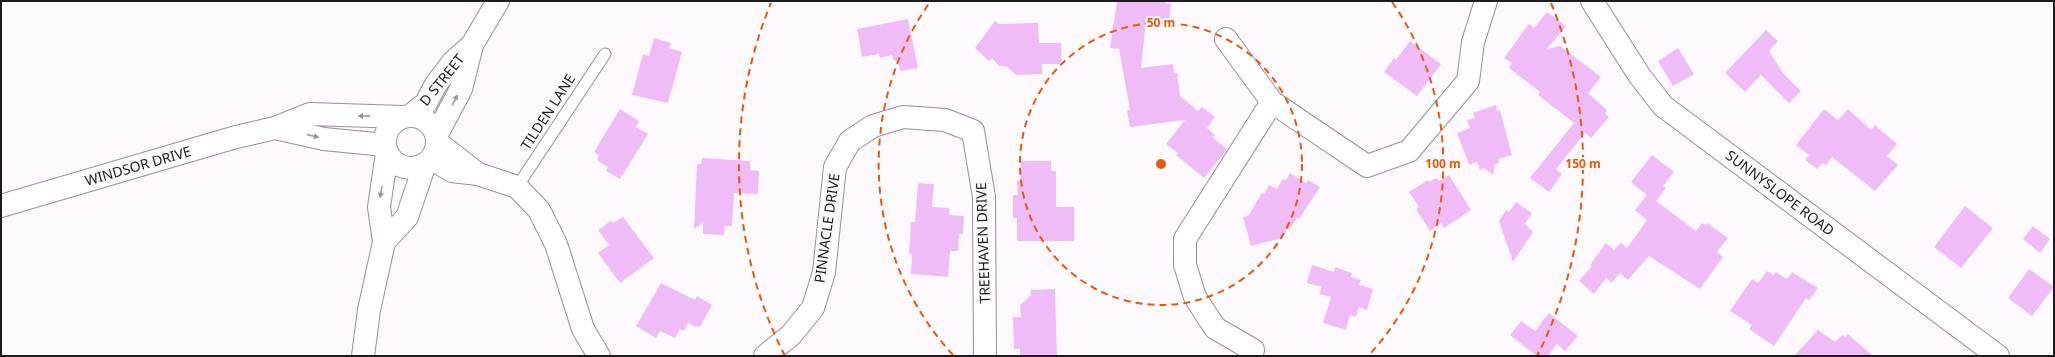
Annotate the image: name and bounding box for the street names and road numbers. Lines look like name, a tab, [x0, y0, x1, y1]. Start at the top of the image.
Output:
street label: D STREET	[415, 50, 468, 110]
street label: TILDEN LANE	[516, 70, 579, 153]
street label: WINDSOR DRIVE	[83, 141, 193, 190]
street label: SUNNYSLOPE ROAD	[1722, 146, 1838, 240]
street label: PINNACLE DRIVE	[809, 172, 844, 284]
street label: TREEHAVEN DRIVE	[971, 182, 994, 304]

